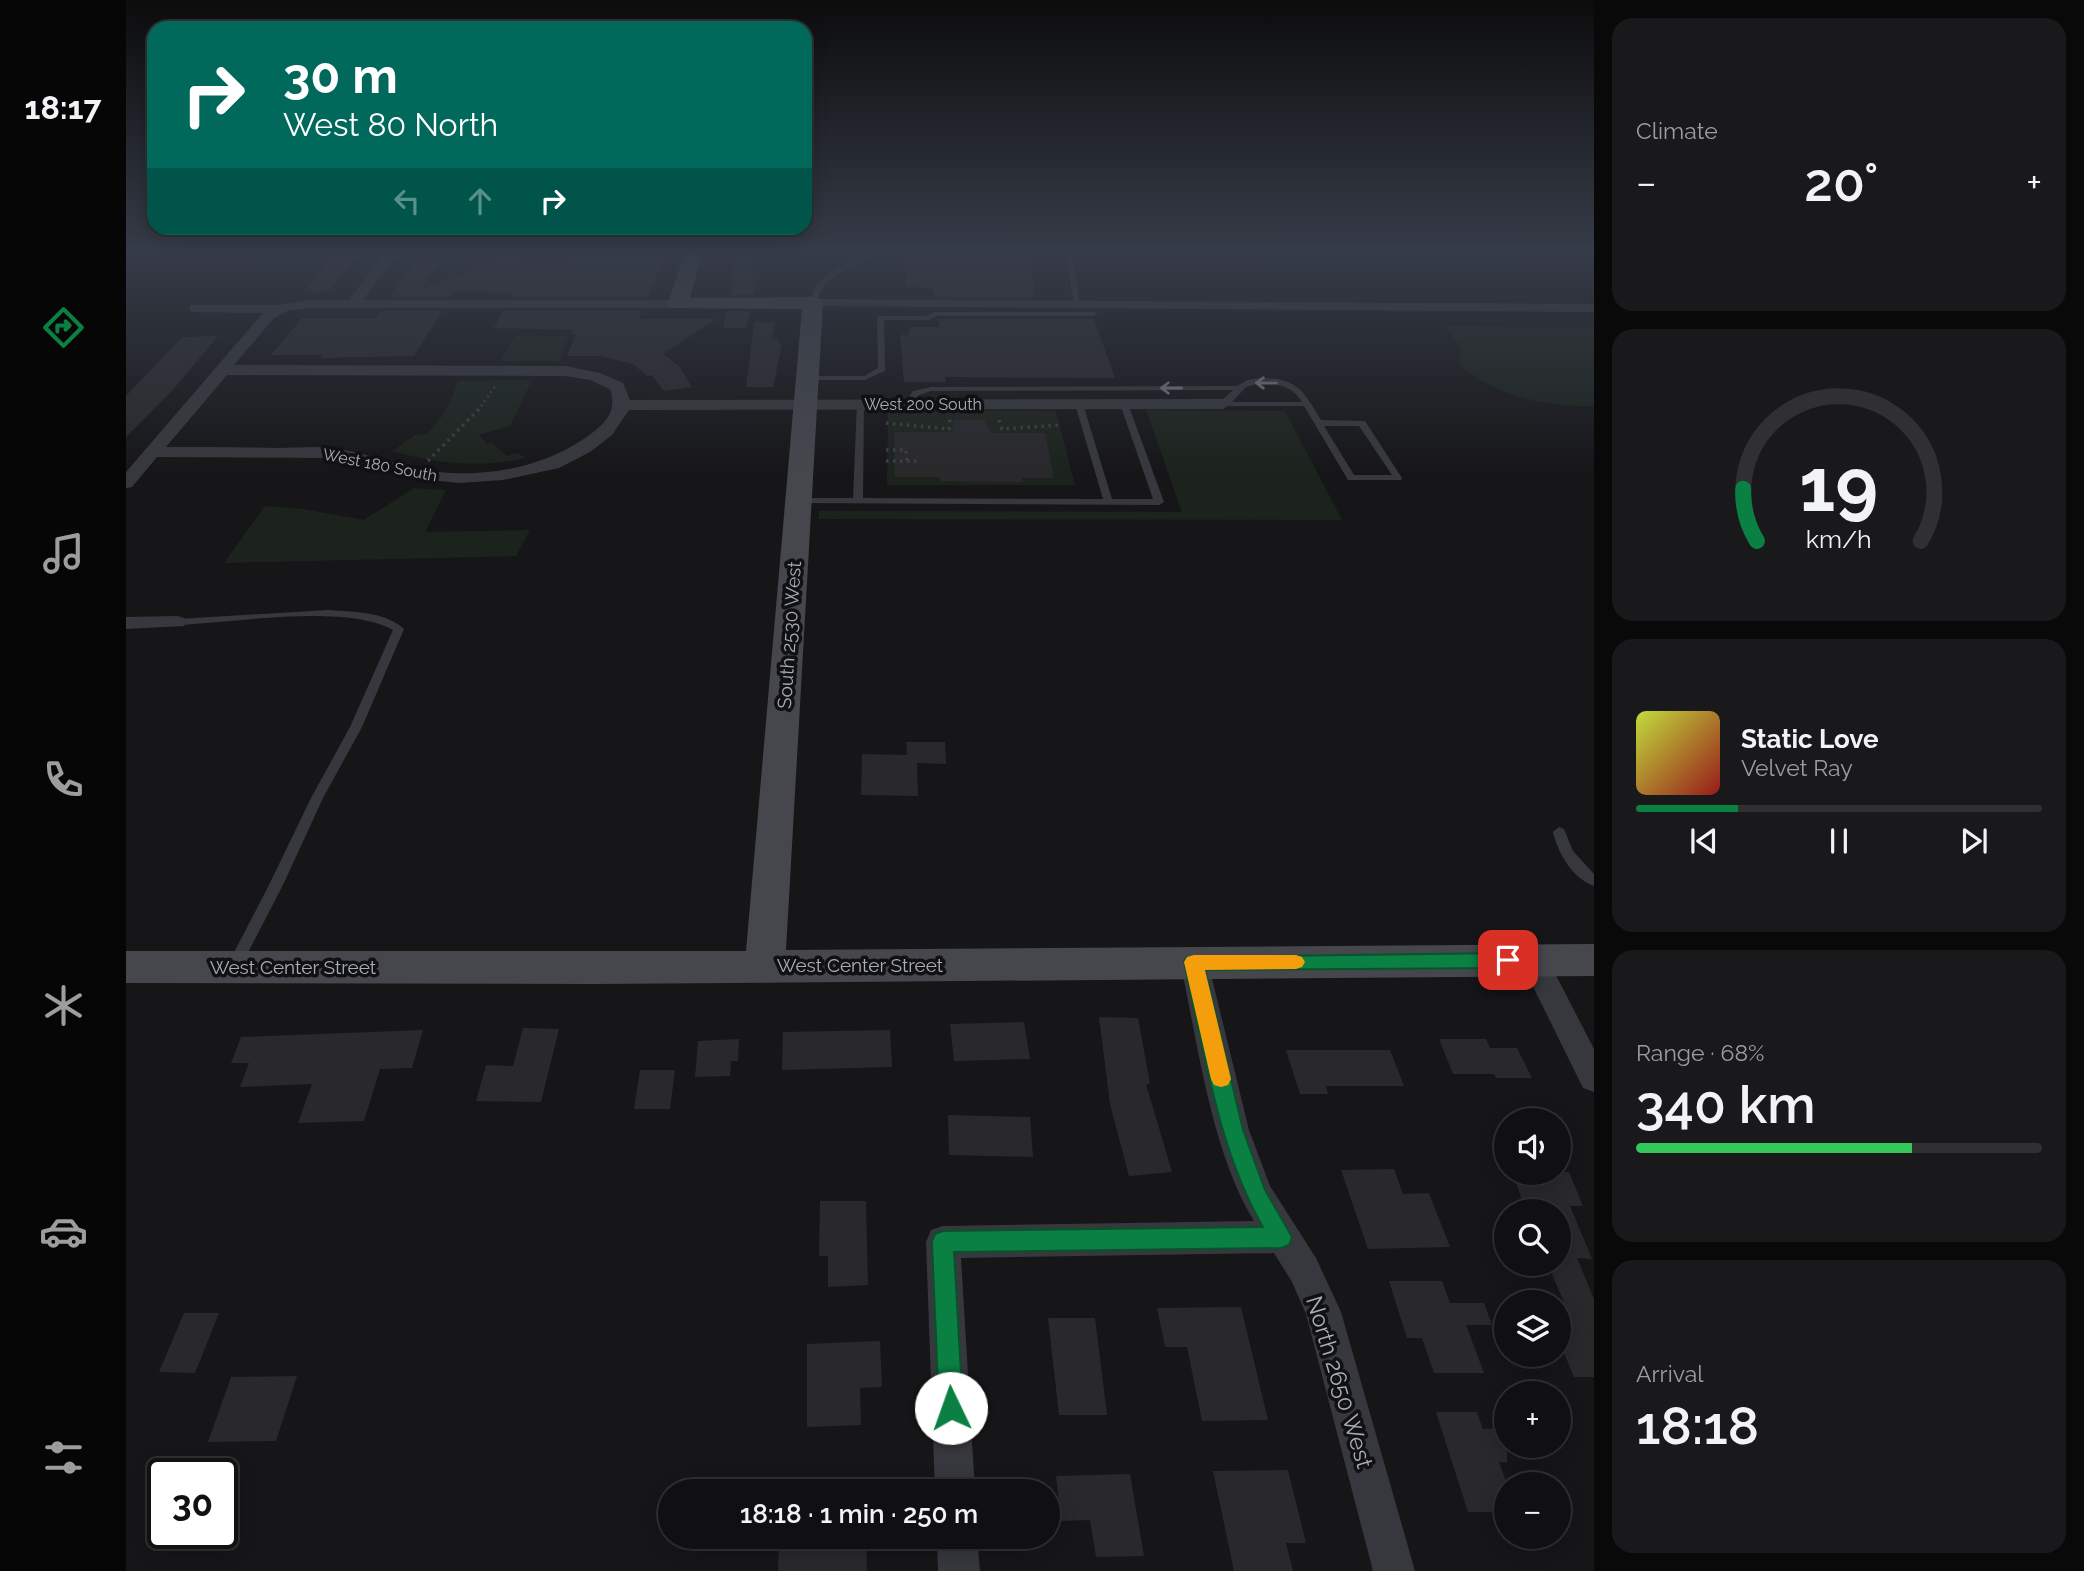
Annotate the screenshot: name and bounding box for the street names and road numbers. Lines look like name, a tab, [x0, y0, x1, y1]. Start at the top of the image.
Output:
street label: West 200 South	[864, 395, 982, 414]
street label: West 180 South	[321, 445, 439, 485]
street label: South 2530 West	[773, 560, 805, 710]
street label: West Center Street	[777, 954, 944, 976]
street label: West Center Street	[210, 956, 377, 978]
street label: North 2650 West	[1301, 1293, 1379, 1472]

